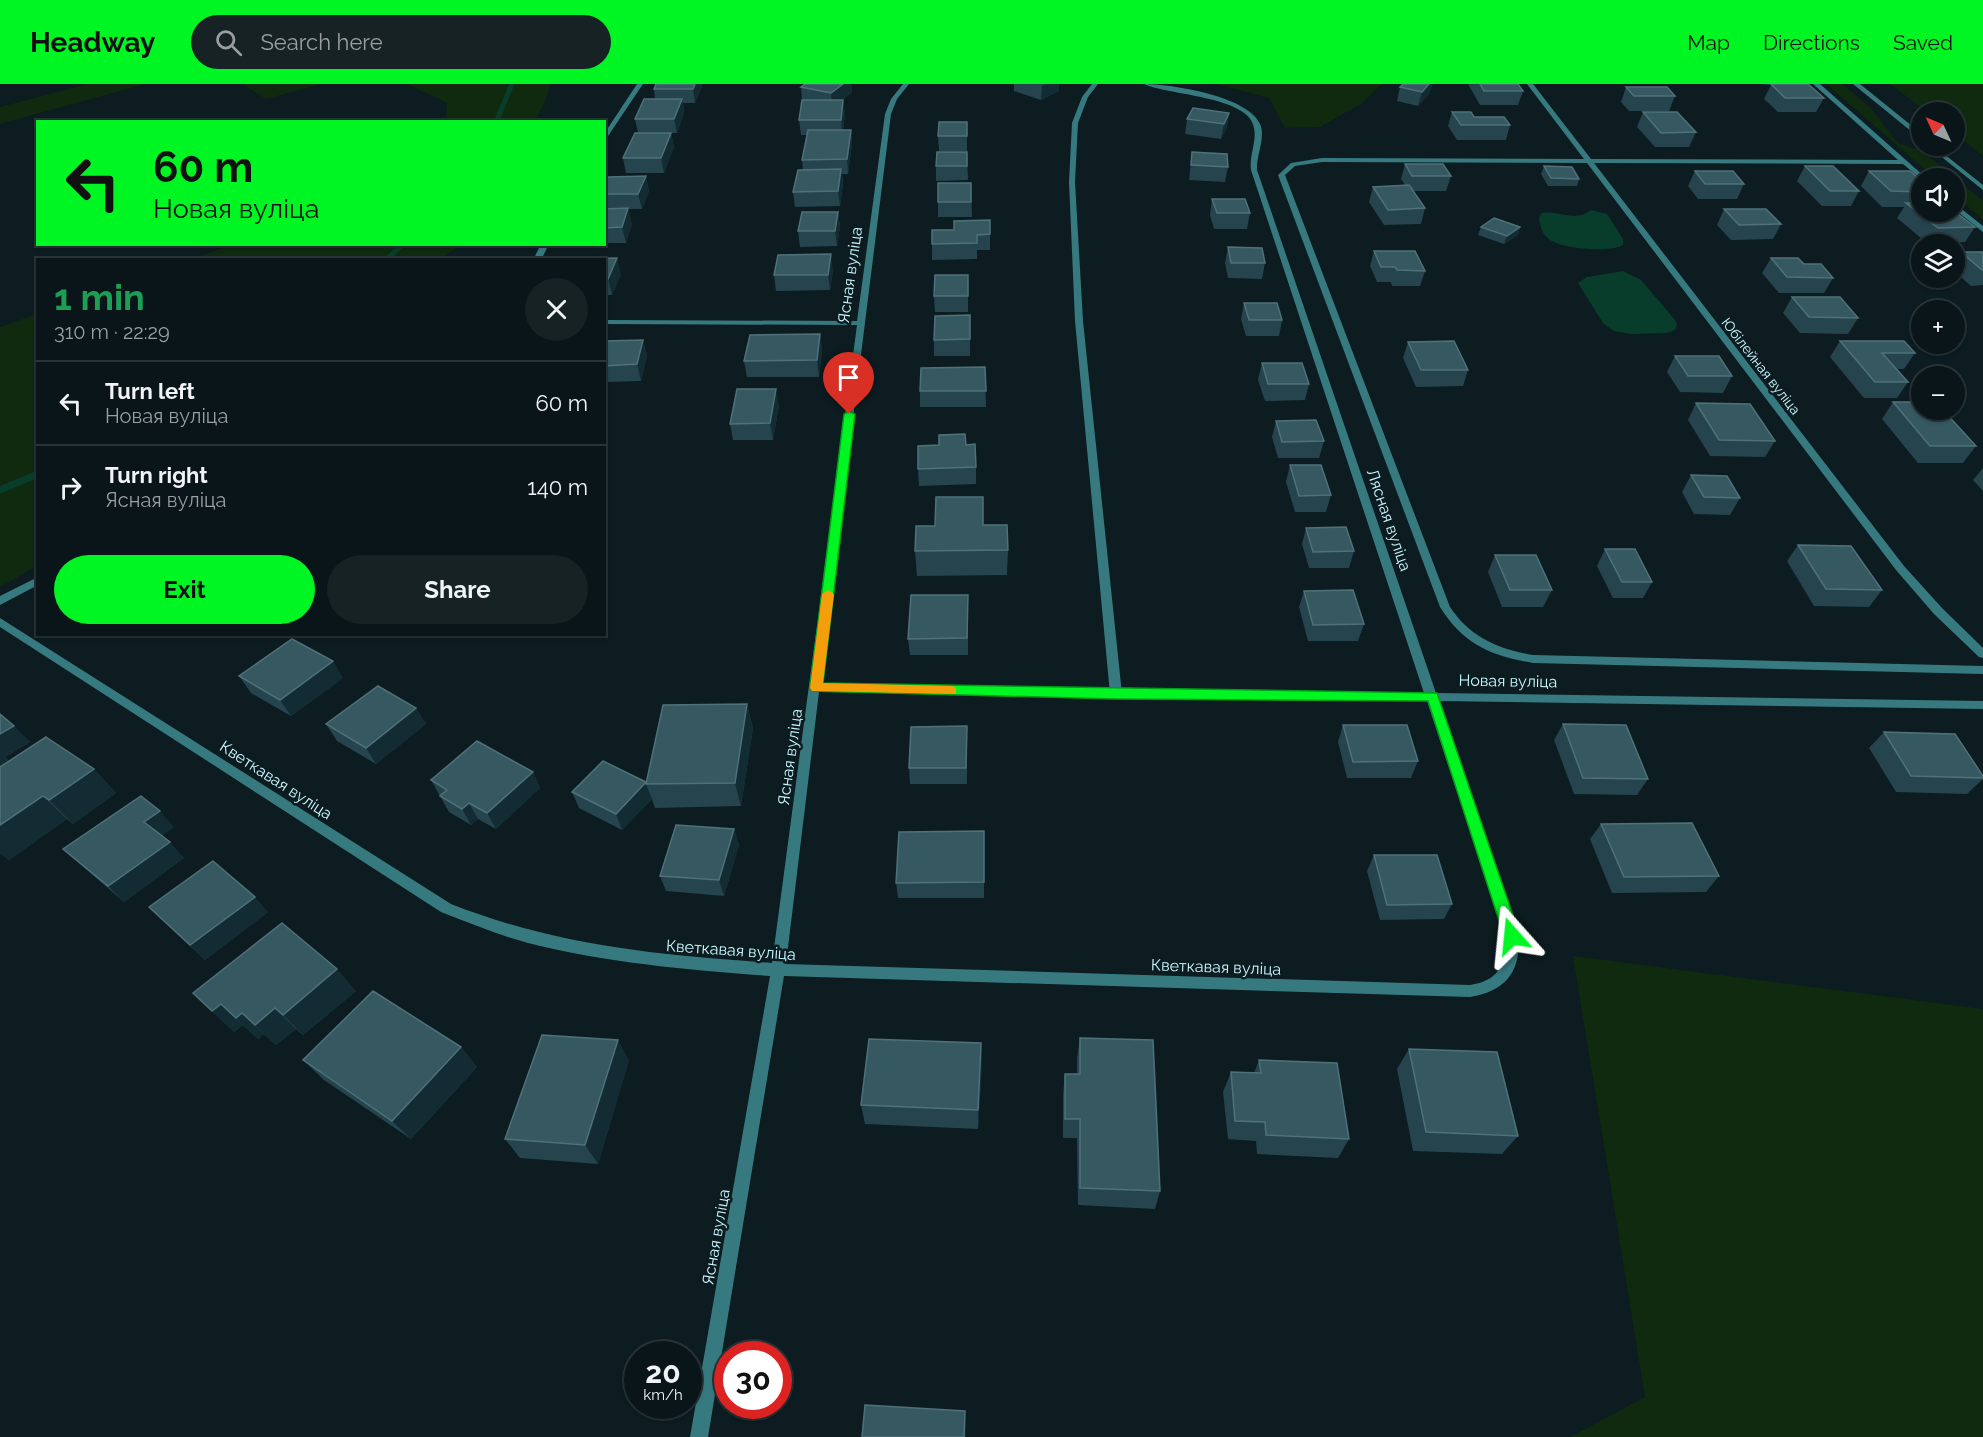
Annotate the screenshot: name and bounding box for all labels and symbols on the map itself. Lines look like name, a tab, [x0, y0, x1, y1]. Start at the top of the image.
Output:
north arrow	[1911, 102, 1965, 156]
street label: Ясная вуліца	[834, 226, 866, 324]
street label: Юбілейная вуліца	[1718, 314, 1804, 418]
pin	[823, 352, 874, 414]
street label: Лясная вуліца	[1363, 466, 1415, 574]
street label: Новая вуліца	[1459, 671, 1557, 691]
street label: Ясная вуліца	[774, 708, 806, 806]
street label: Кветкавая вуліца	[216, 737, 336, 823]
position arrow	[1480, 904, 1544, 968]
street label: Кветкавая вуліца	[665, 936, 797, 964]
street label: Кветкавая вуліца	[1151, 955, 1281, 979]
street label: Ясная вуліца	[698, 1187, 734, 1287]
speed limit sign: 30	[714, 1341, 792, 1419]

